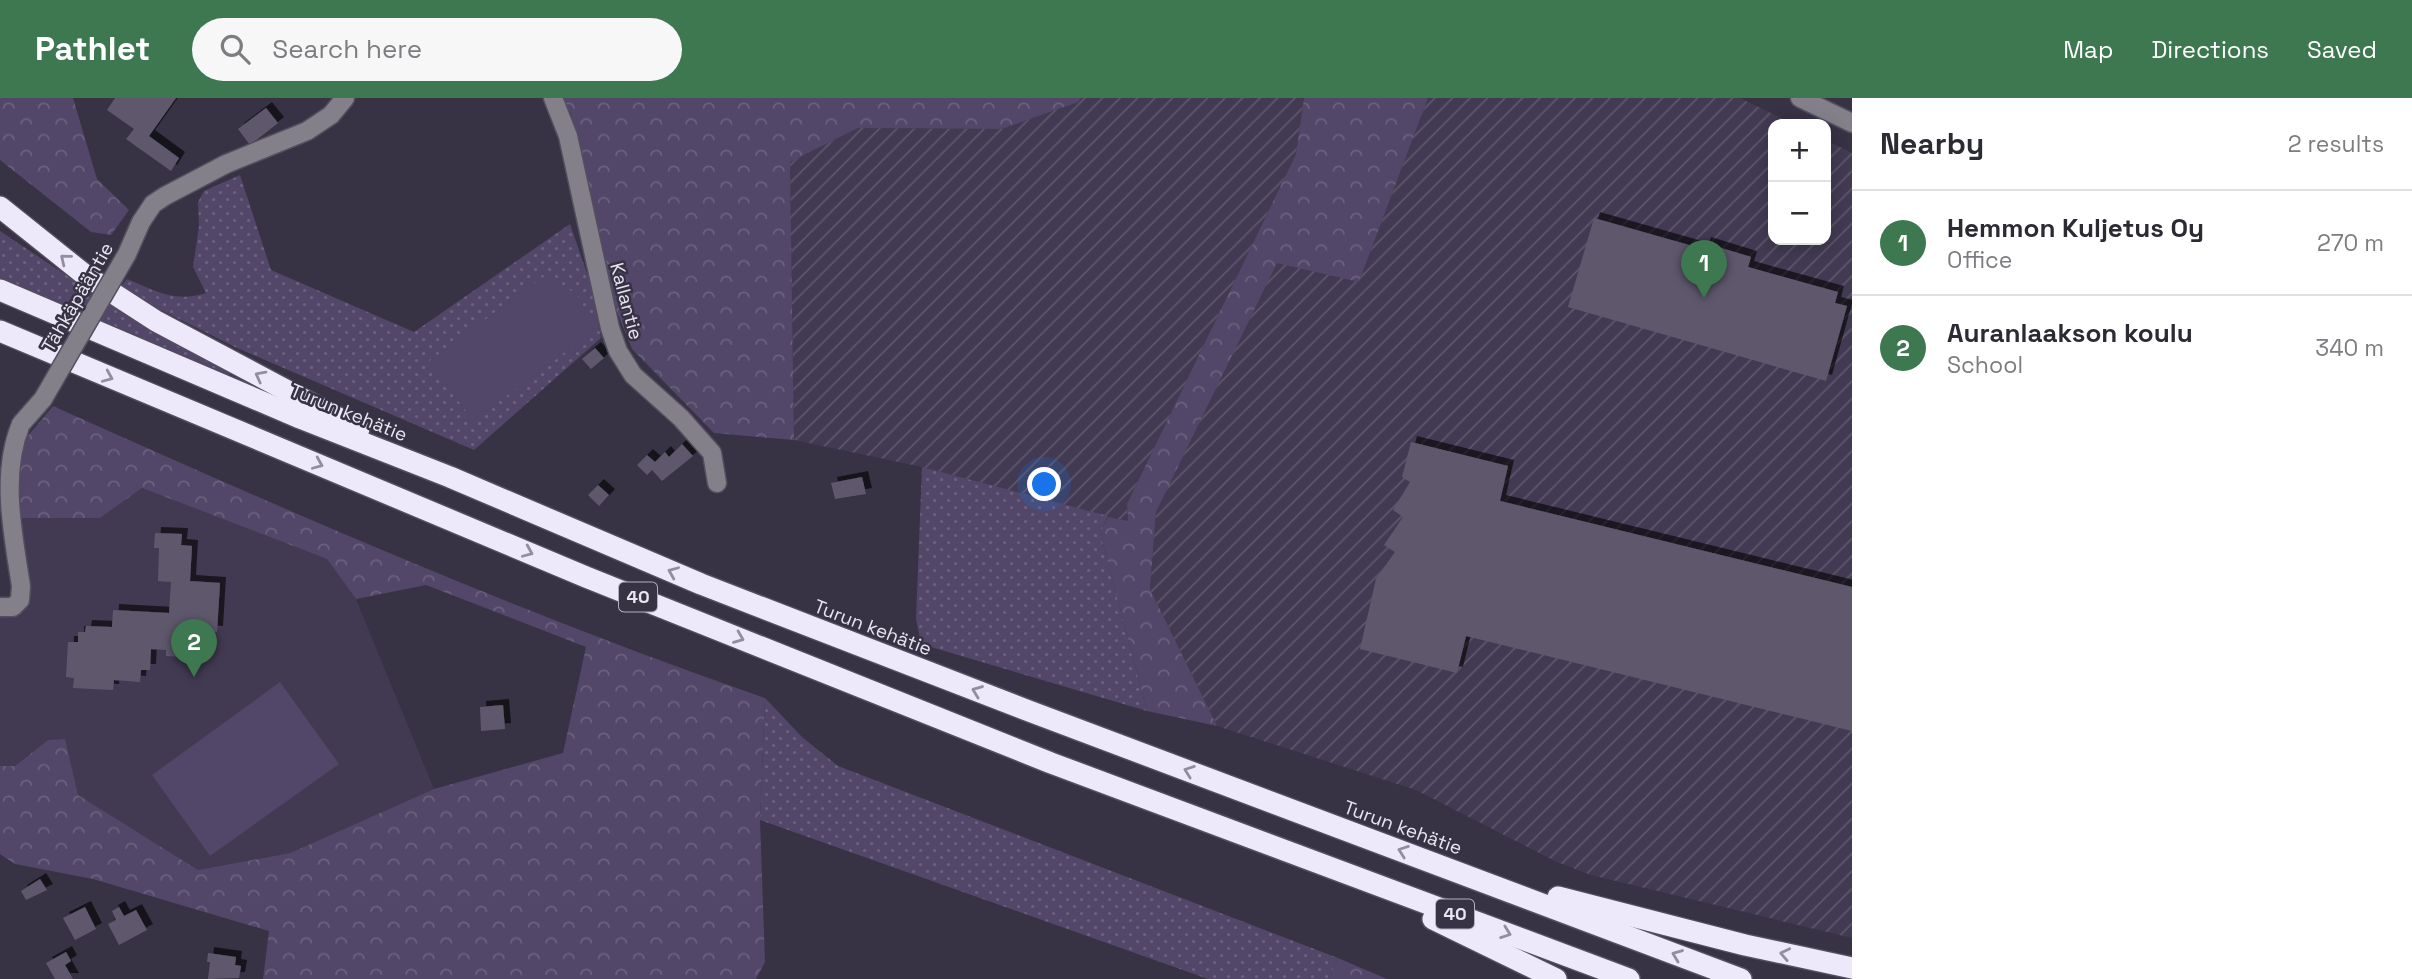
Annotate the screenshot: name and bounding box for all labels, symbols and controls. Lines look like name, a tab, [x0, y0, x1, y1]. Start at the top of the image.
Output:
search box	[192, 18, 682, 81]
text: Pathlet	[35, 28, 150, 70]
icon: search	[216, 30, 254, 68]
text: Search here	[272, 32, 422, 66]
text: Map	[2063, 34, 2113, 65]
text: Directions	[2151, 34, 2269, 65]
text: Saved	[2307, 34, 2377, 65]
map controls	[1768, 119, 1831, 245]
button: +	[1768, 119, 1831, 182]
text: Nearby	[1880, 124, 1984, 163]
text: 2 results	[2288, 129, 2384, 159]
button: −	[1768, 182, 1831, 245]
text: Hemmon Kuljetus Oy	[1947, 211, 2204, 245]
text: 1	[1898, 228, 1908, 258]
text: 270 m	[2317, 228, 2384, 258]
street label: Tähkäpääntie	[36, 238, 119, 357]
pin: 1	[1681, 240, 1727, 298]
text: Office	[1947, 245, 2012, 275]
one-way arrow	[61, 255, 73, 268]
street label: Kallantie	[604, 260, 649, 342]
text: Auranlaakson koulu	[1947, 316, 2193, 350]
text: 2	[1896, 333, 1910, 363]
text: 340 m	[2315, 333, 2384, 363]
text: School	[1947, 350, 2023, 380]
one-way arrow	[102, 368, 114, 382]
one-way arrow	[255, 371, 267, 385]
street label: Turun kehätie	[287, 378, 411, 447]
one-way arrow	[311, 456, 324, 470]
your location	[1027, 467, 1061, 501]
one-way arrow	[521, 544, 533, 558]
one-way arrow	[668, 567, 680, 581]
road number: 40	[619, 583, 657, 612]
street label: Turun kehätie	[810, 594, 935, 661]
pin: 2	[171, 619, 217, 677]
one-way arrow	[731, 630, 744, 644]
one-way arrow	[971, 685, 983, 699]
one-way arrow	[1184, 765, 1196, 779]
street label: Turun kehätie	[1340, 794, 1465, 860]
one-way arrow	[1397, 845, 1409, 859]
road number: 40	[1436, 900, 1474, 928]
one-way arrow	[1500, 925, 1512, 939]
one-way arrow	[1779, 947, 1791, 962]
one-way arrow	[1671, 949, 1683, 963]

